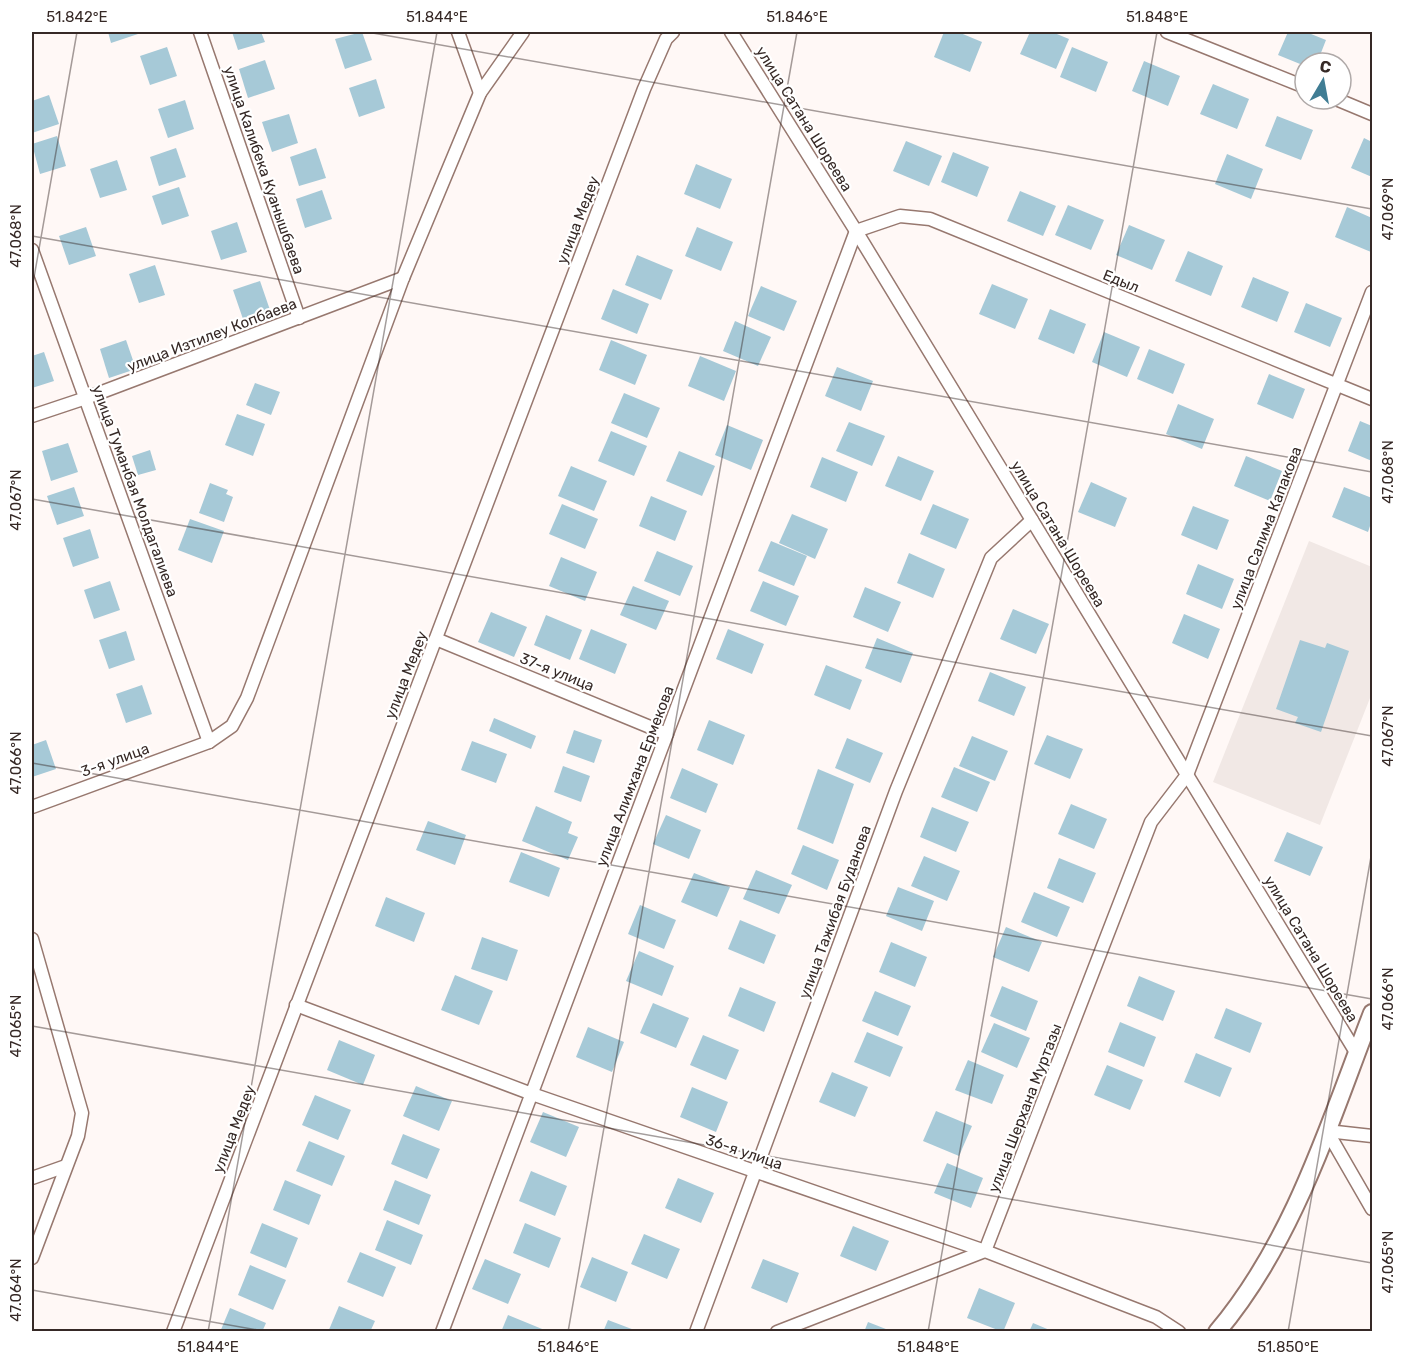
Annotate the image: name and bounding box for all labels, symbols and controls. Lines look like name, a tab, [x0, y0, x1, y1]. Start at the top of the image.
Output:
text: 51.842°E	[46, 8, 108, 26]
text: 51.844°E	[406, 8, 468, 26]
text: 51.846°E	[766, 8, 828, 26]
text: 51.848°E	[1126, 8, 1188, 26]
street label: улица Сатана Шореева	[752, 43, 856, 195]
north arrow	[1293, 51, 1353, 111]
text: С	[1318, 56, 1333, 77]
street label: улица Калибека Куанышбаева	[220, 64, 308, 276]
street label: улица Медеу	[553, 174, 603, 266]
text: 47.069°N	[1379, 177, 1397, 241]
text: 47.068°N	[7, 204, 25, 268]
street label: Едыл	[1100, 266, 1142, 296]
street label: улица Изтилеу Копбаева	[125, 294, 299, 376]
street label: улица Туманбая Молдагалиева	[88, 383, 182, 599]
text: 47.068°N	[1379, 440, 1397, 504]
street label: улица Салима Капакова	[1227, 444, 1305, 612]
street label: улица Сатана Шореева	[1007, 458, 1109, 610]
text: 47.067°N	[7, 469, 25, 531]
street label: улица Медеу	[381, 629, 431, 721]
street label: 37-я улица	[517, 649, 597, 695]
street label: улица Алимхана Ермекова	[592, 683, 678, 869]
text: 47.067°N	[1379, 705, 1397, 767]
text: 47.066°N	[7, 731, 25, 795]
street label: 3-я улица	[78, 739, 152, 781]
street label: улица Тажибая Буданова	[795, 823, 875, 1001]
street label: улица Сатана Шореева	[1260, 873, 1362, 1025]
text: 47.066°N	[1379, 967, 1397, 1031]
text: 47.065°N	[7, 994, 25, 1058]
street label: улица Шерхана Муртазы	[984, 1021, 1066, 1195]
street label: улица Медеу	[209, 1083, 259, 1175]
street label: 36-я улица	[703, 1130, 785, 1174]
text: 47.065°N	[1379, 1230, 1397, 1294]
text: 47.064°N	[7, 1258, 25, 1322]
text: 51.844°E	[177, 1338, 239, 1356]
text: 51.846°E	[537, 1338, 599, 1356]
text: 51.848°E	[897, 1338, 959, 1356]
text: 51.850°E	[1257, 1338, 1319, 1356]

